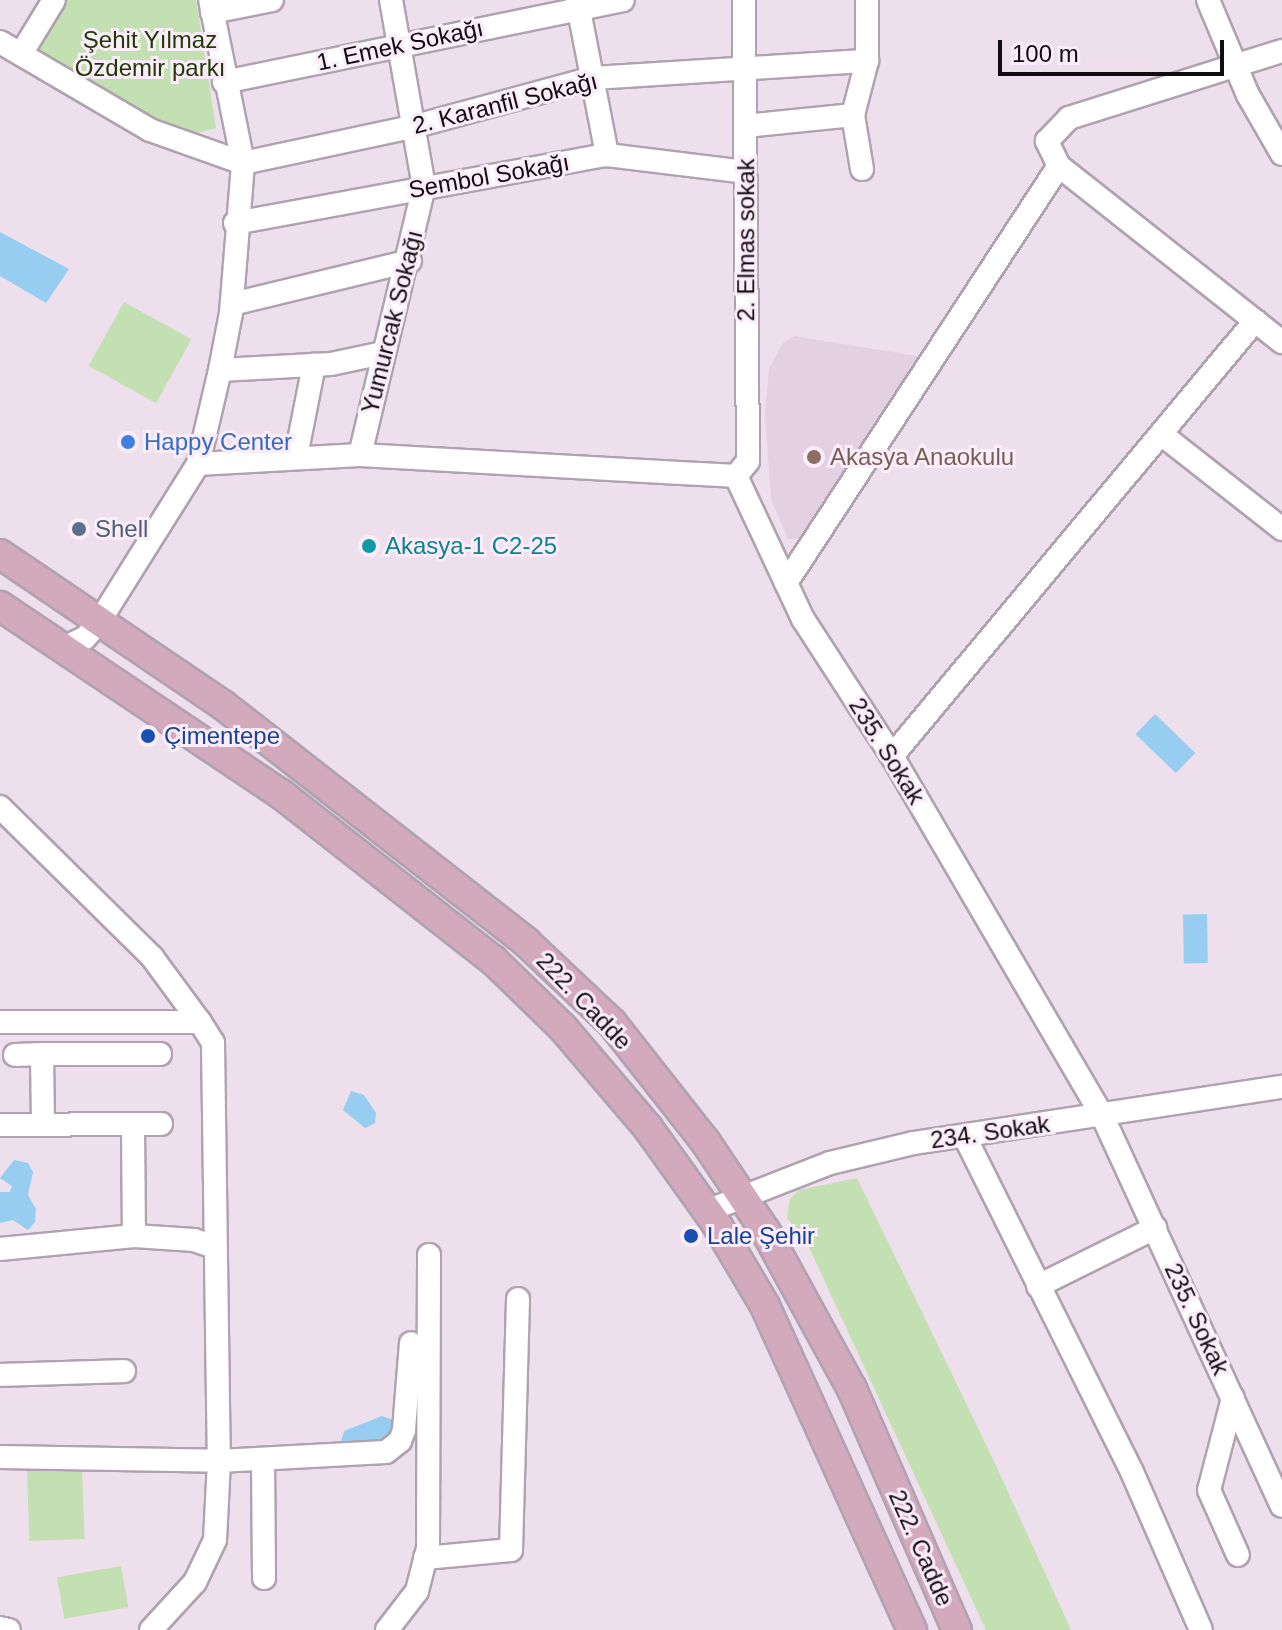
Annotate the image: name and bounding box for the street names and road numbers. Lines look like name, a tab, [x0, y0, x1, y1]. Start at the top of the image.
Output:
street label: 1. Emek Sokağı	[314, 13, 486, 77]
street label: 2. Karanfil Sokağı	[410, 66, 600, 140]
street label: Sembol Sokağı	[406, 148, 572, 204]
street label: 2. Elmas sokak	[732, 159, 760, 321]
street label: Yumurcak Sokağı	[355, 227, 429, 417]
street label: 235. Sokak	[843, 692, 931, 810]
street label: 222. Cadde	[531, 946, 637, 1056]
street label: 234. Sokak	[929, 1109, 1051, 1155]
street label: 235. Sokak	[1159, 1258, 1235, 1380]
street label: 222. Cadde	[883, 1485, 959, 1611]

